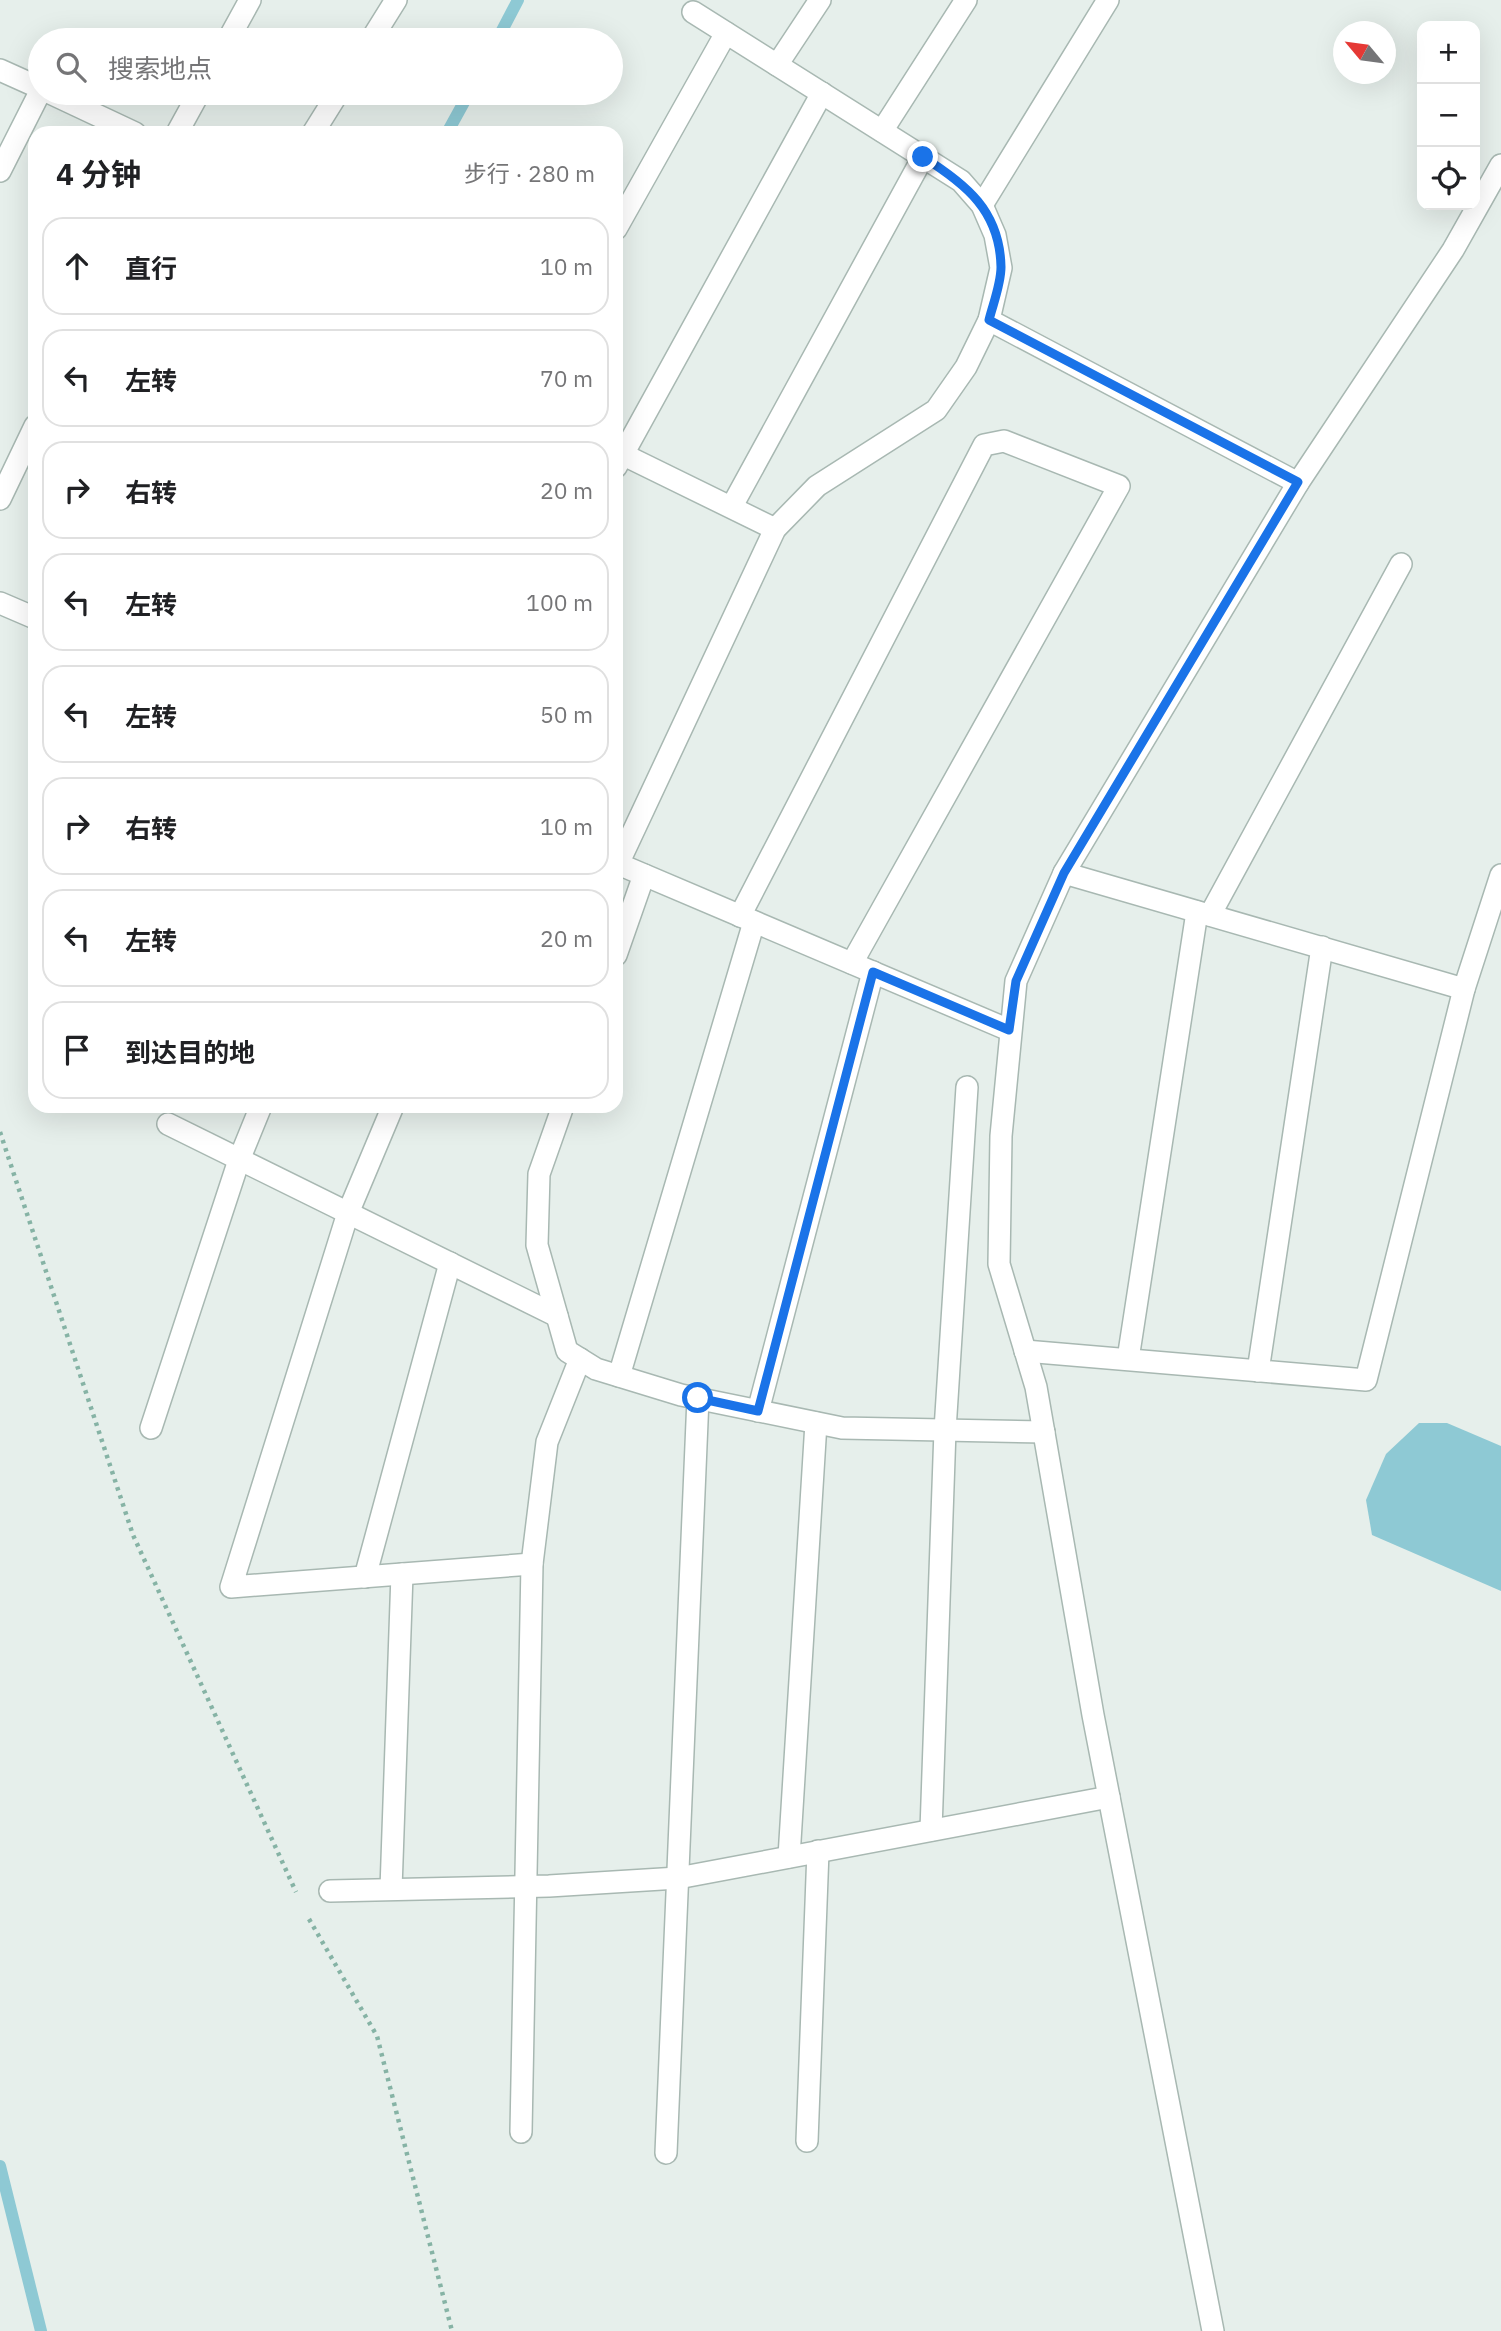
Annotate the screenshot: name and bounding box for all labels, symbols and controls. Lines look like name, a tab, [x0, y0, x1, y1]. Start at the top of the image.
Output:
north arrow	[1333, 21, 1396, 84]
map controls	[1417, 21, 1480, 210]
button: +	[1417, 21, 1480, 84]
search box	[28, 28, 623, 105]
icon: search	[52, 48, 90, 86]
text: 搜索地点	[108, 51, 212, 85]
button: −	[1417, 84, 1480, 147]
route end	[907, 141, 938, 172]
button: locate	[1417, 147, 1480, 210]
text: 4 分钟	[56, 154, 141, 193]
text: 步行 · 280 m	[464, 158, 595, 188]
icon: ahead	[58, 247, 96, 285]
text: 直行	[125, 251, 177, 285]
text: 10 m	[540, 251, 593, 281]
icon: left	[58, 359, 96, 397]
text: 左转	[125, 363, 177, 397]
text: 70 m	[540, 363, 593, 393]
icon: right	[58, 471, 96, 509]
text: 右转	[125, 475, 177, 509]
text: 20 m	[540, 475, 593, 505]
icon: left	[58, 583, 96, 621]
text: 左转	[125, 587, 177, 621]
text: 100 m	[526, 587, 593, 617]
icon: left	[58, 695, 96, 733]
text: 左转	[125, 699, 177, 733]
text: 50 m	[540, 699, 593, 729]
icon: right	[58, 807, 96, 845]
text: 右转	[125, 811, 177, 845]
text: 10 m	[540, 811, 593, 841]
icon: left	[58, 919, 96, 957]
text: 左转	[125, 923, 177, 957]
text: 20 m	[540, 923, 593, 953]
icon: arrive	[58, 1031, 96, 1069]
text: 到达目的地	[125, 1035, 255, 1069]
route start	[682, 1382, 713, 1413]

